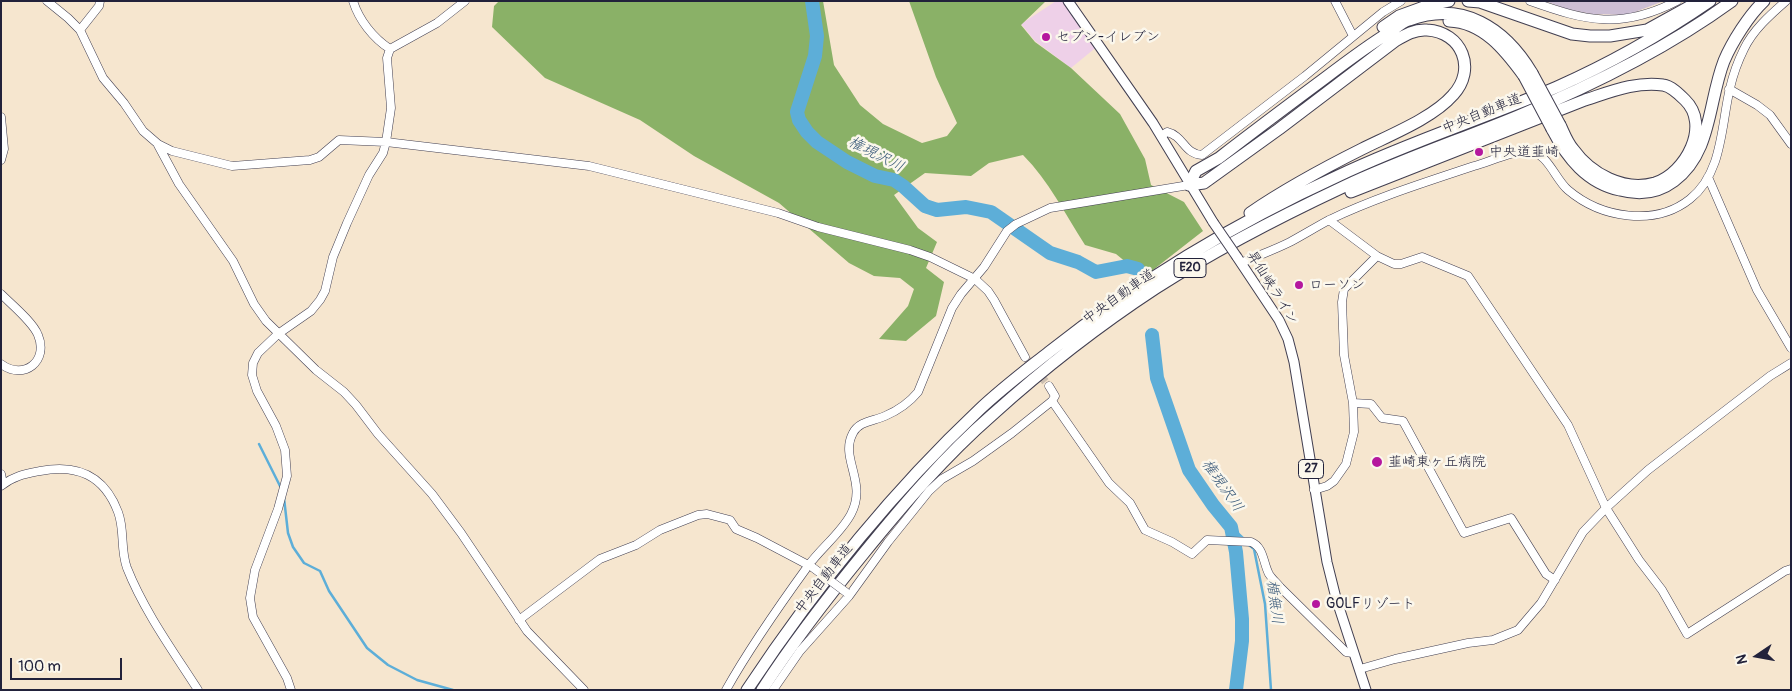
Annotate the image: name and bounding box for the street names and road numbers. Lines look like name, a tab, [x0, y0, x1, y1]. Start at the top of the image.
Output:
street label: 中央自動車道	[1440, 90, 1524, 138]
street label: 昇仙峡ライン	[1243, 248, 1301, 328]
road number: E20	[1174, 258, 1206, 278]
street label: 中央自動車道	[1080, 266, 1158, 328]
road number: 27	[1298, 459, 1324, 478]
street label: 中央自動車道	[792, 541, 856, 617]

